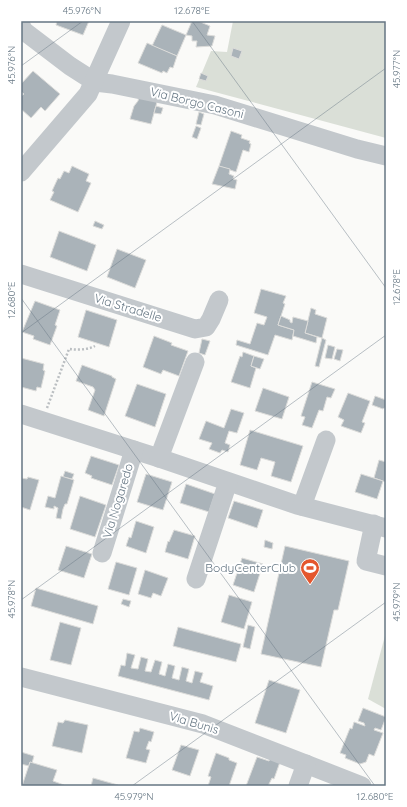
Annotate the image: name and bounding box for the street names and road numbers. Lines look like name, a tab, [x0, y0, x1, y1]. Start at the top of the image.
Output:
street label: Via Borgo Casoni	[149, 84, 245, 121]
street label: Via Stradelle	[93, 290, 164, 325]
street label: Via Nogaredo	[99, 462, 136, 540]
street label: Via Bunis	[168, 708, 221, 737]

